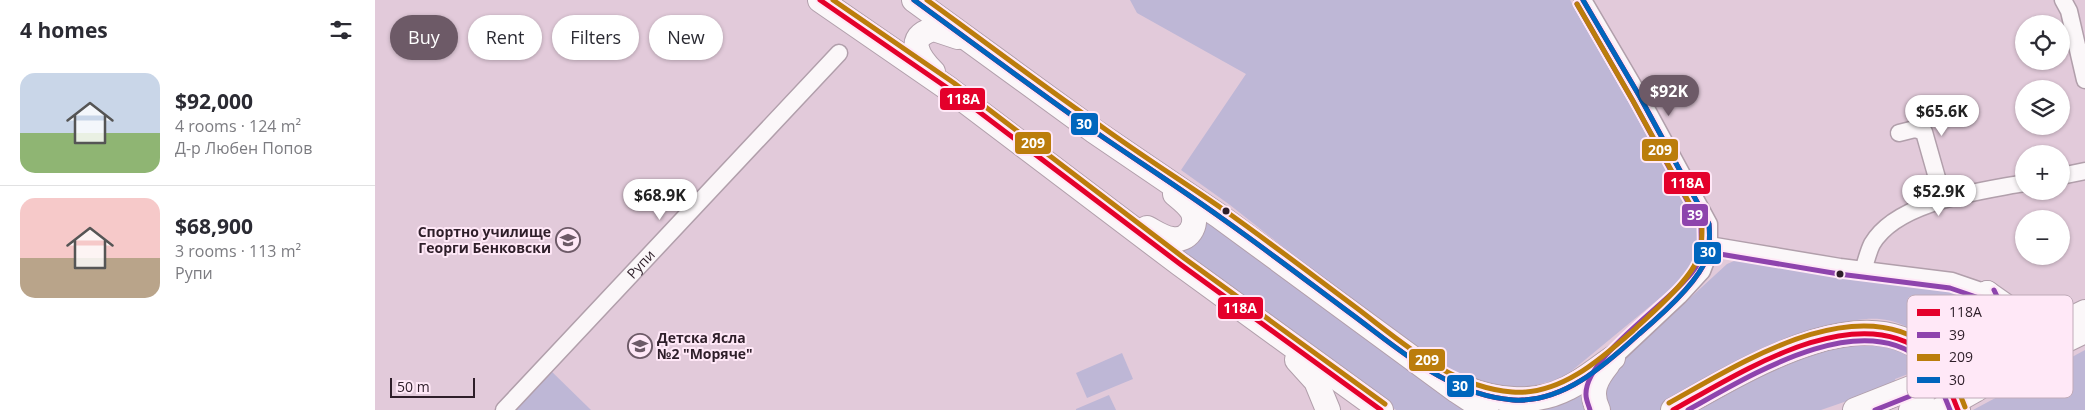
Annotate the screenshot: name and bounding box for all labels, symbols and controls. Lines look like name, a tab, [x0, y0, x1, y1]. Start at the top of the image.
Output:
chip: Buy	[390, 15, 458, 60]
chip: Rent	[468, 15, 542, 60]
chip: Filters	[552, 15, 639, 60]
chip: New	[649, 15, 723, 60]
map controls	[2015, 15, 2070, 265]
button: locate	[2015, 15, 2070, 70]
text: 4 homes	[20, 16, 108, 44]
icon: filters	[327, 16, 355, 44]
pin: $92K	[1639, 74, 1699, 117]
text: $92K	[1650, 80, 1688, 102]
button: layers	[2015, 80, 2070, 135]
text: $92,000	[175, 87, 253, 115]
line badge: 118А	[939, 87, 986, 111]
text: 118А	[946, 89, 980, 108]
icon: home	[60, 93, 120, 153]
pin: $65.6K	[1901, 94, 1983, 137]
text: $65.6K	[1916, 100, 1968, 122]
line badge: 30	[1070, 112, 1099, 136]
text: 30	[1076, 114, 1092, 133]
text: 4 rooms · 124 m²	[175, 115, 301, 137]
line badge: 209	[1014, 131, 1052, 155]
text: 209	[1021, 133, 1045, 152]
text: Д-р Любен Попов	[175, 137, 312, 159]
line badge: 209	[1641, 138, 1679, 162]
text: 209	[1648, 140, 1672, 159]
button: +	[2015, 145, 2070, 200]
line badge: 118А	[1663, 171, 1711, 195]
text: 118А	[1670, 173, 1704, 192]
pin: $52.9K	[1898, 174, 1980, 217]
pin: $68.9K	[619, 178, 701, 221]
text: $52.9K	[1913, 180, 1965, 202]
text: $68.9K	[634, 184, 686, 206]
line badge: 39	[1681, 203, 1709, 227]
text: 39	[1687, 205, 1703, 224]
unlabelled marker	[1221, 206, 1231, 216]
button: −	[2015, 210, 2070, 265]
text: $68,900	[175, 212, 253, 240]
icon: home	[60, 218, 120, 278]
place label: Спортно училище Георги Бенковски	[418, 222, 551, 257]
school or university icon: Спортно училище Георги Бенковски	[555, 227, 581, 253]
text: 3 rooms · 113 m²	[175, 240, 301, 262]
line badge: 30	[1693, 241, 1722, 265]
text: 30	[1700, 242, 1716, 261]
street label: Рупи	[622, 245, 659, 282]
text: Рупи	[175, 262, 213, 284]
unlabelled marker	[1835, 269, 1845, 279]
legend	[1907, 295, 2073, 398]
line badge: 118А	[1217, 296, 1264, 320]
text: 118А	[1223, 298, 1257, 317]
text: 118А	[1949, 302, 1982, 321]
text: 39	[1949, 325, 1965, 344]
place label: Детска Ясла №2 "Моряче"	[657, 328, 753, 363]
school or university icon: Детска Ясла №2 "Моряче"	[627, 333, 653, 359]
text: 209	[1949, 347, 1973, 366]
line badge: 209	[1408, 348, 1446, 372]
text: 209	[1415, 350, 1439, 369]
text: 30	[1949, 370, 1965, 389]
line badge: 30	[1446, 374, 1475, 398]
scale bar	[390, 375, 475, 398]
text: 30	[1452, 376, 1468, 395]
text: 50 m	[397, 377, 430, 396]

